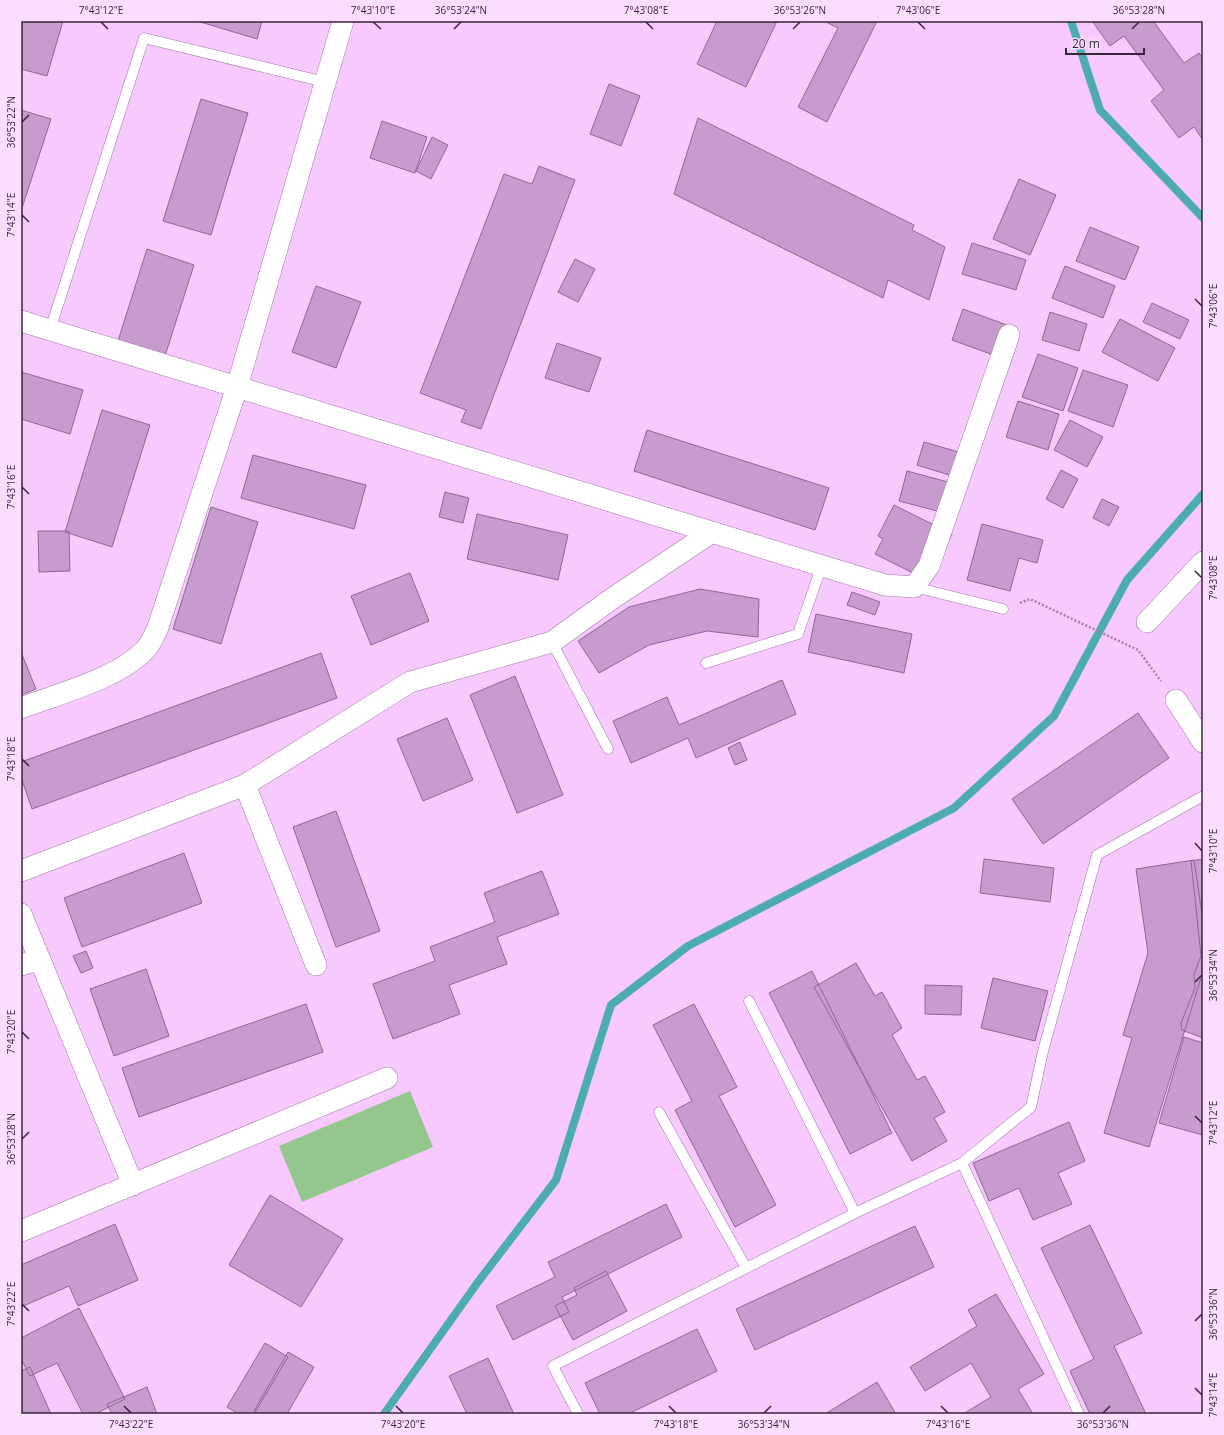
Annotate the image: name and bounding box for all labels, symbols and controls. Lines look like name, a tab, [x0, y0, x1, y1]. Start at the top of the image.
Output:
text: 7°43'12"E	[79, 3, 123, 17]
text: 7°43'10"E	[351, 3, 395, 17]
text: 36°53'24"N	[435, 3, 487, 17]
text: 7°43'08"E	[624, 3, 668, 17]
text: 36°53'26"N	[774, 3, 826, 17]
text: 7°43'06"E	[896, 3, 940, 17]
text: 36°53'28"N	[1113, 3, 1165, 17]
scale bar	[1066, 30, 1144, 56]
text: 20 m	[1072, 35, 1100, 52]
text: 36°53'22"N	[4, 96, 18, 148]
text: 7°43'14"E	[4, 193, 18, 237]
text: 7°43'06"E	[1206, 284, 1220, 328]
text: 7°43'16"E	[4, 465, 18, 509]
text: 7°43'08"E	[1206, 556, 1220, 600]
text: 7°43'18"E	[4, 737, 18, 781]
text: 7°43'10"E	[1206, 829, 1220, 873]
text: 36°53'34"N	[1206, 949, 1220, 1001]
text: 7°43'20"E	[4, 1010, 18, 1054]
text: 7°43'12"E	[1206, 1101, 1220, 1145]
text: 36°53'28"N	[4, 1113, 18, 1165]
text: 7°43'22"E	[4, 1282, 18, 1326]
text: 36°53'36"N	[1206, 1288, 1220, 1340]
text: 7°43'14"E	[1206, 1373, 1220, 1417]
text: 7°43'22"E	[109, 1417, 153, 1431]
text: 7°43'20"E	[381, 1417, 425, 1431]
text: 7°43'18"E	[654, 1417, 698, 1431]
text: 36°53'34"N	[738, 1417, 790, 1431]
text: 7°43'16"E	[926, 1417, 970, 1431]
text: 36°53'36"N	[1077, 1417, 1129, 1431]

